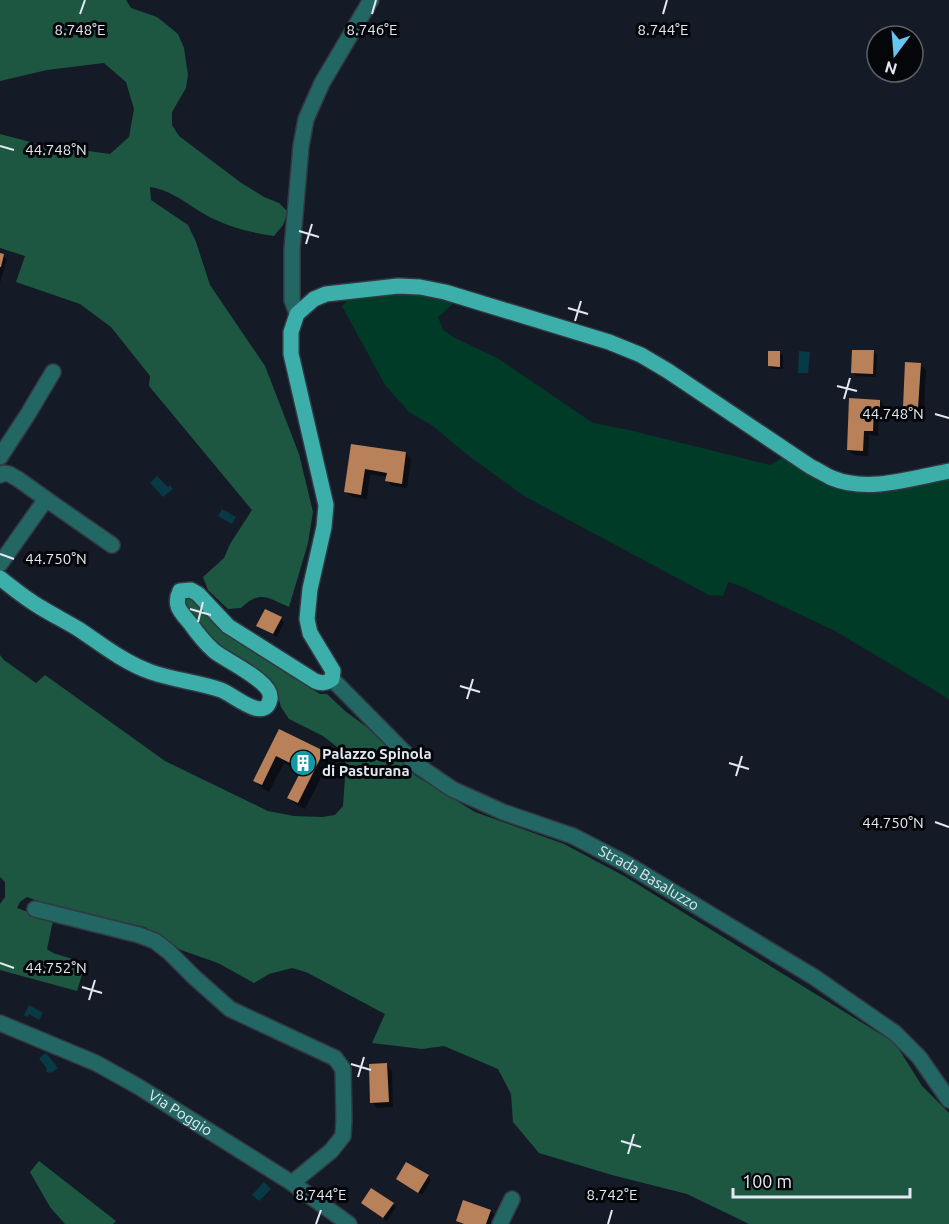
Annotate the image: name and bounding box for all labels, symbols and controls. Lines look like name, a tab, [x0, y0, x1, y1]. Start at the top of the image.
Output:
text: 8.748°E	[55, 21, 105, 38]
text: 8.746°E	[347, 21, 397, 38]
text: 8.744°E	[638, 21, 688, 38]
north arrow	[865, 24, 925, 84]
text: N	[883, 58, 899, 79]
text: 44.748°N	[25, 141, 87, 158]
text: 44.748°N	[862, 405, 924, 422]
text: 44.750°N	[25, 550, 87, 567]
place label: Palazzo Spinola di Pasturana	[322, 745, 432, 779]
building icon: Palazzo Spinola di Pasturana	[288, 748, 318, 778]
text: 44.750°N	[862, 814, 924, 831]
street label: Strada Basaluzzo	[596, 842, 702, 914]
text: 44.752°N	[25, 959, 87, 976]
street label: Via Poggio	[145, 1086, 216, 1139]
scale bar	[733, 1161, 910, 1199]
text: 100 m	[742, 1171, 792, 1191]
text: 8.744°E	[296, 1186, 346, 1203]
text: 8.742°E	[587, 1186, 637, 1203]

